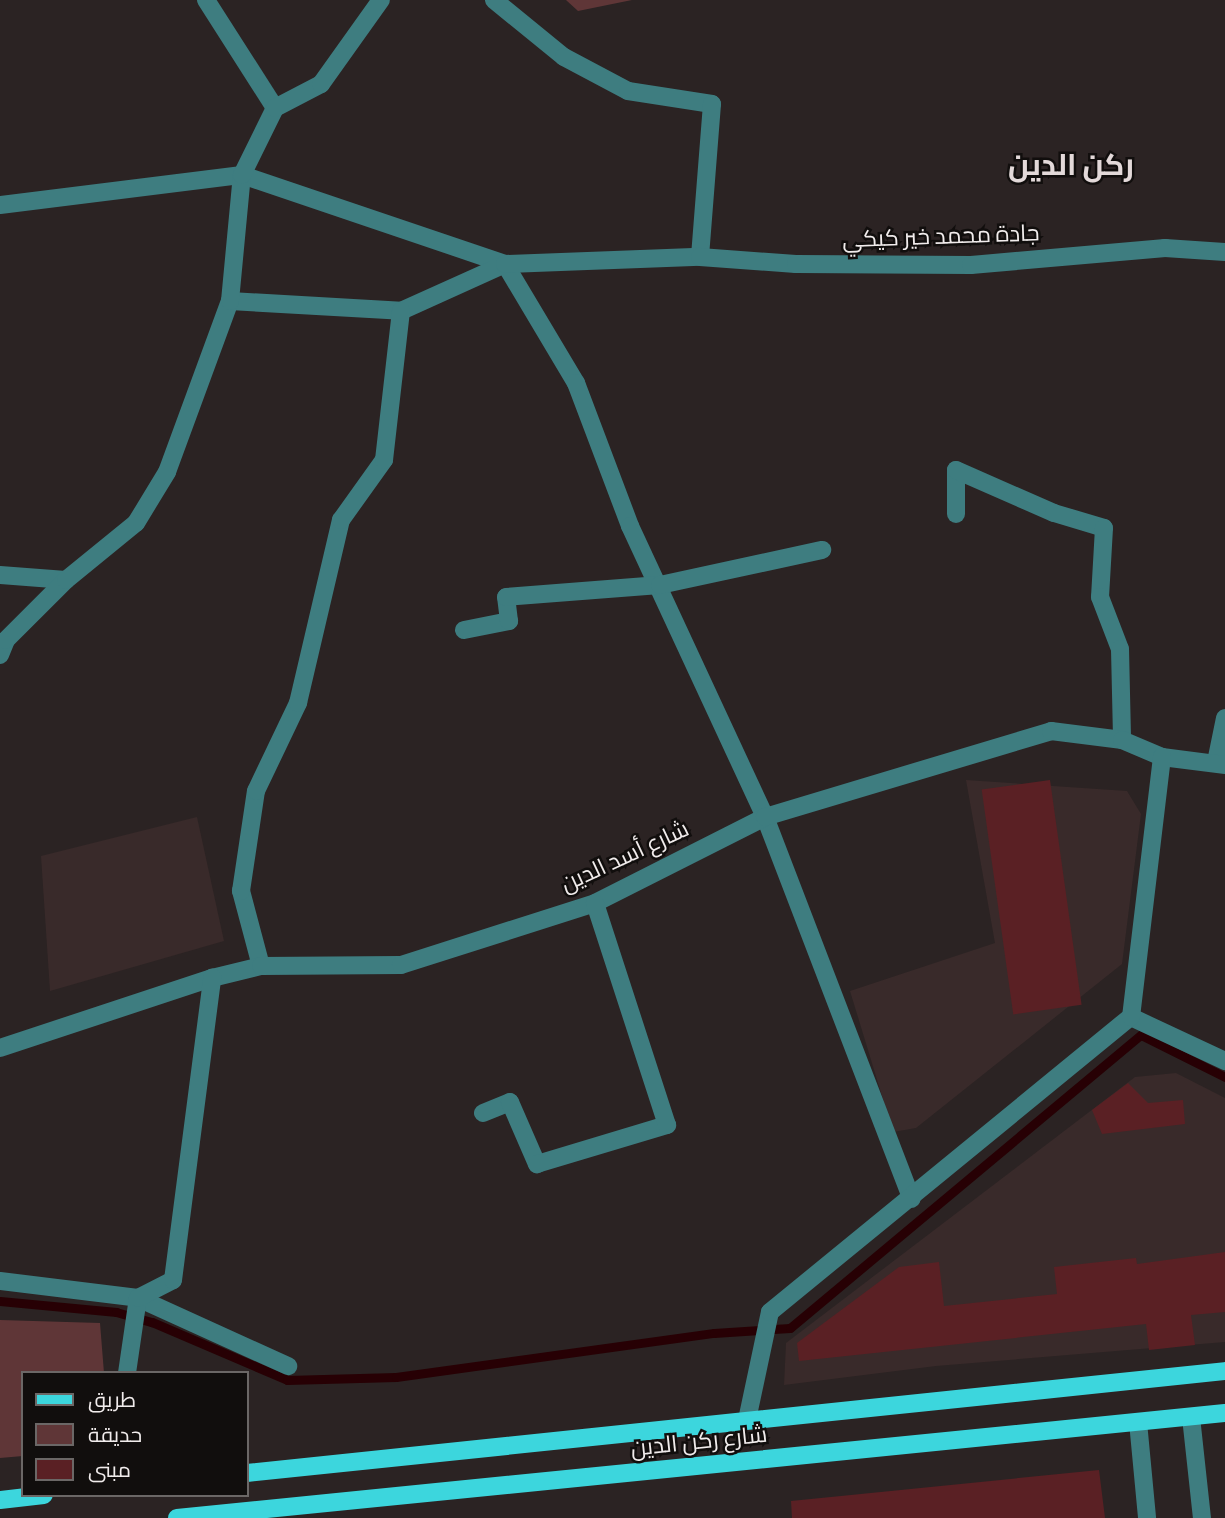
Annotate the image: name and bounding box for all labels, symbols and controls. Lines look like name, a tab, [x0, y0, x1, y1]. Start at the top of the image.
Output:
district label: ركن الدين	[1008, 148, 1134, 184]
street label: جادة محمد خير كيكي	[842, 220, 1040, 254]
street label: شارع أسد الدين	[556, 815, 694, 899]
legend	[21, 1371, 248, 1497]
text: طريق	[88, 1385, 136, 1415]
text: حديقة	[88, 1420, 142, 1450]
street label: شارع ركن الدين	[629, 1421, 769, 1463]
text: مبنى	[88, 1455, 131, 1485]

